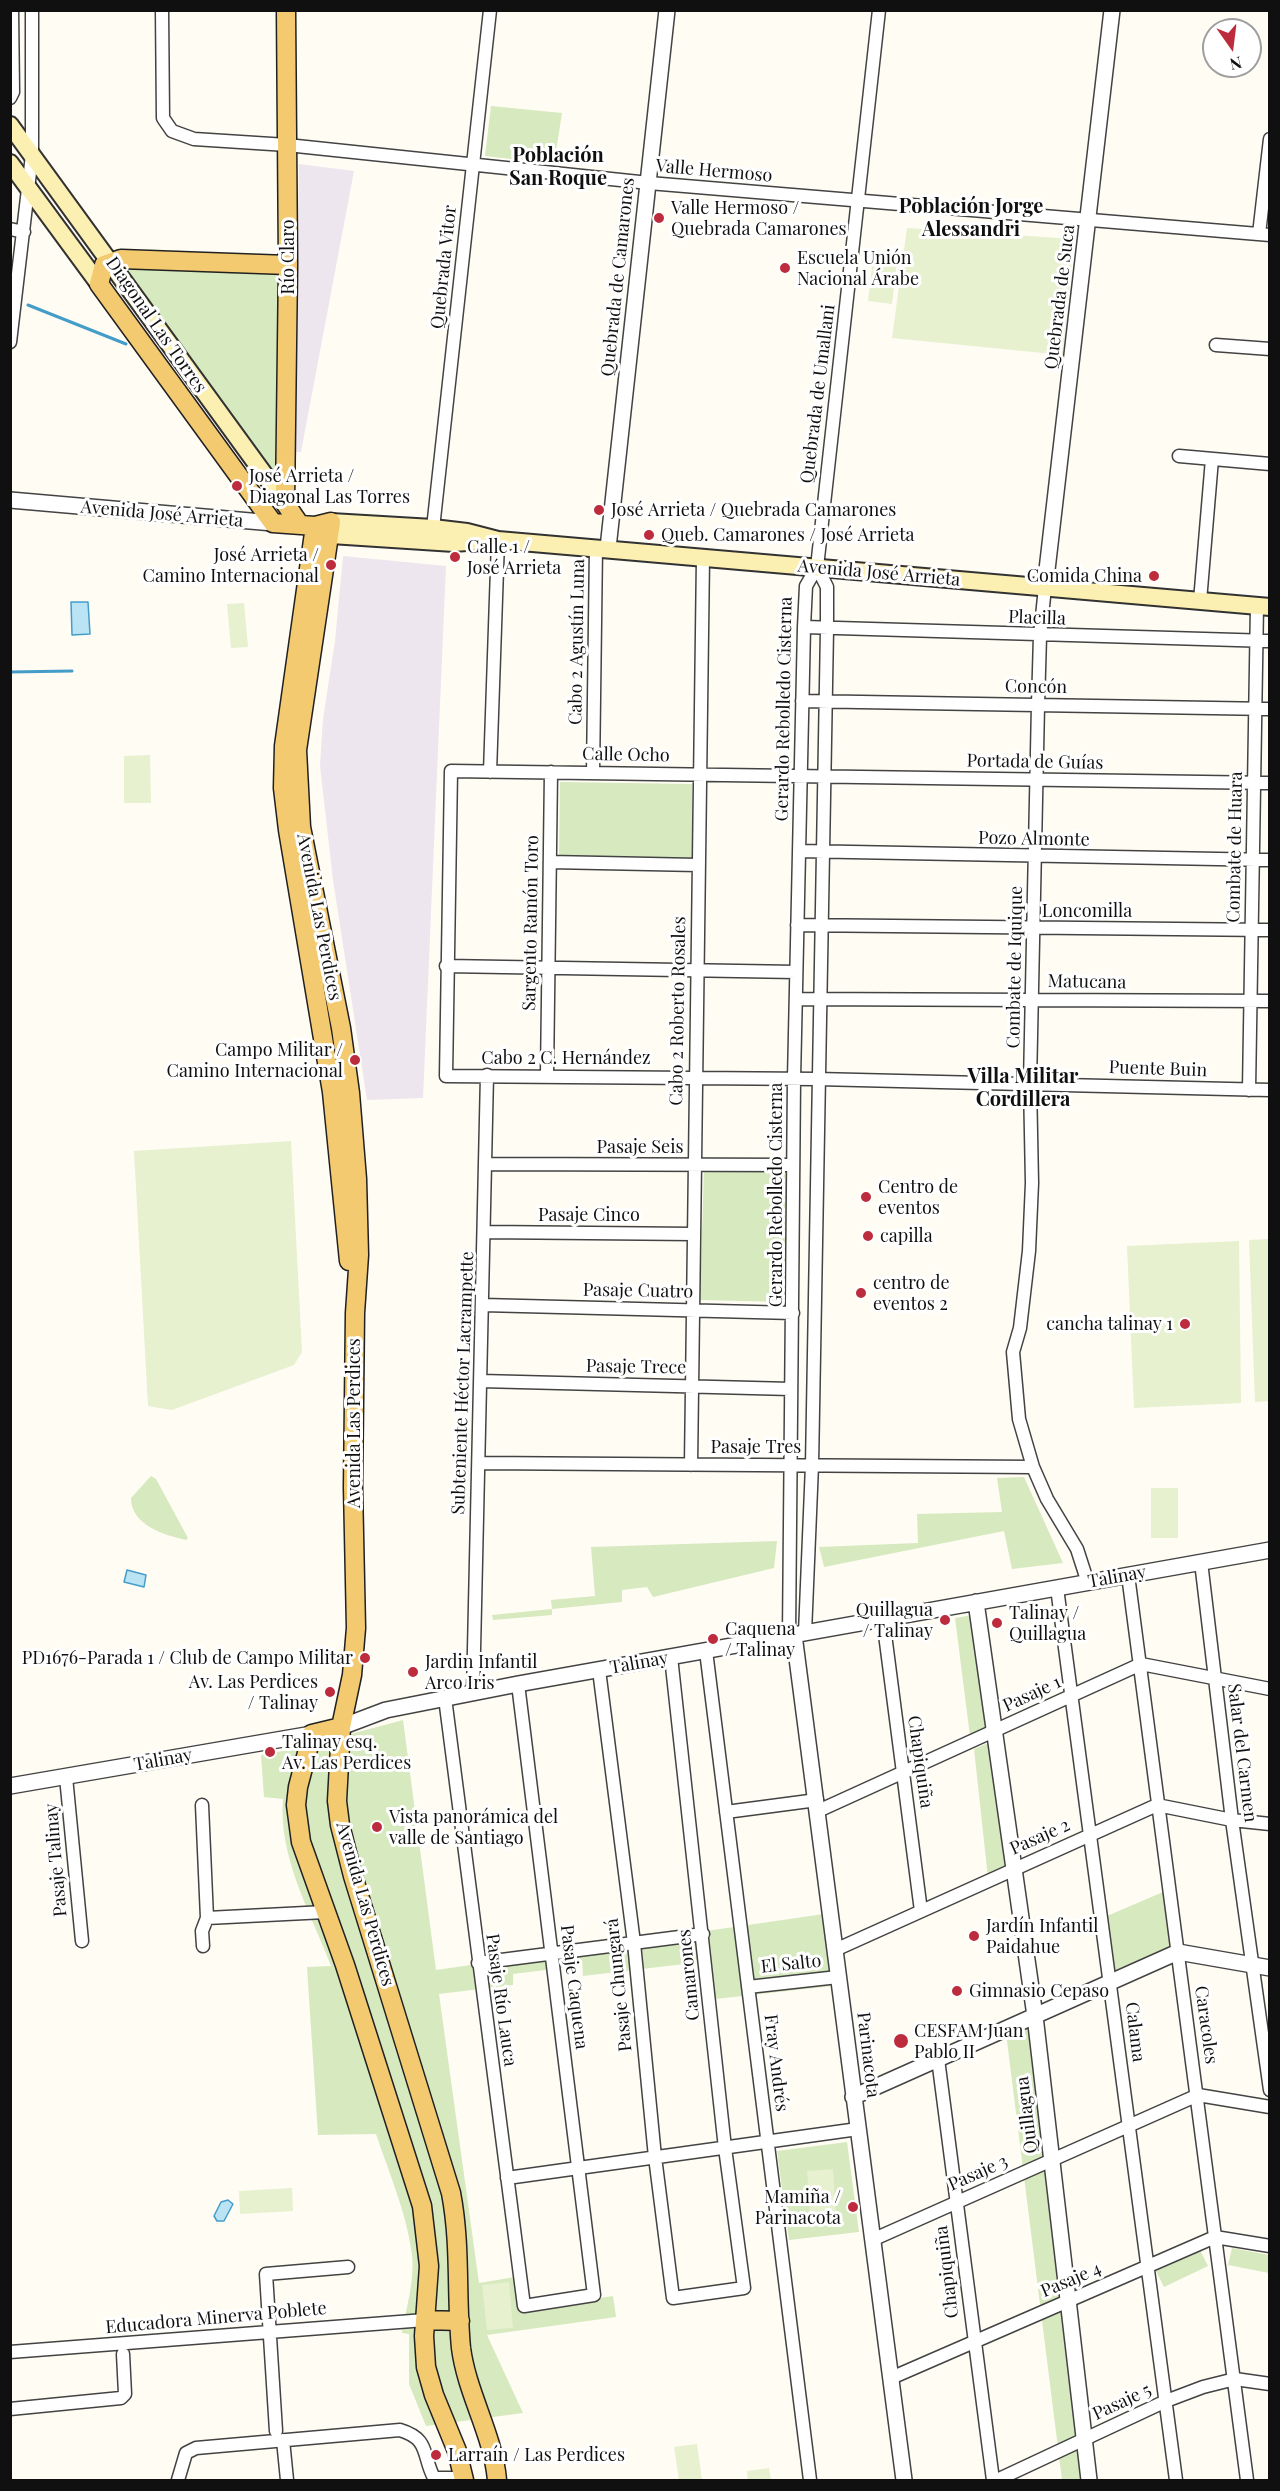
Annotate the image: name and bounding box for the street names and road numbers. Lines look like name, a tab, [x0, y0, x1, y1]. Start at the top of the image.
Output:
street label: Valle Hermoso	[655, 155, 773, 187]
street label: Quebrada de Camarones	[597, 177, 639, 377]
street label: Quebrada Vitor	[427, 204, 461, 330]
street label: Río Claro	[277, 219, 299, 295]
street label: Quebrada de Suca	[1040, 223, 1080, 371]
street label: Diagonal Las Torres	[101, 253, 211, 397]
street label: Quebrada de Umallani	[796, 303, 840, 485]
street label: Avenida José Arrieta	[80, 496, 244, 532]
street label: Avenida José Arrieta	[797, 555, 961, 591]
street label: Cabo 2 Agustín Luna	[565, 559, 589, 725]
street label: Gerardo Rebolledo Cisterna	[771, 596, 797, 822]
street label: Placilla	[1008, 606, 1066, 630]
street label: Concón	[1005, 676, 1067, 698]
street label: Calle Ocho	[582, 743, 670, 767]
street label: Portada de Guías	[966, 750, 1104, 774]
street label: Combate de Huara	[1223, 771, 1247, 923]
street label: Pozo Almonte	[978, 827, 1090, 851]
street label: Avenida Las Perdices	[292, 832, 346, 1002]
street label: Sargento Ramón Toro	[519, 835, 543, 1011]
street label: Combate de Iquique	[1003, 885, 1027, 1049]
street label: Loncomilla	[1042, 900, 1132, 922]
street label: Cabo 2 Roberto Rosales	[666, 916, 690, 1106]
street label: Matucana	[1047, 971, 1127, 993]
street label: Cabo 2 C. Hernández	[481, 1047, 651, 1069]
street label: Puente Buin	[1108, 1056, 1208, 1082]
street label: Gerardo Rebolledo Cisterna	[765, 1083, 787, 1307]
street label: Pasaje Seis	[597, 1136, 683, 1158]
street label: Pasaje Cinco	[538, 1204, 640, 1226]
street label: Subteniente Héctor Lacrampette	[448, 1251, 478, 1515]
street label: Pasaje Cuatro	[583, 1279, 693, 1303]
street label: Avenida Las Perdices	[343, 1338, 365, 1508]
street label: Pasaje Trece	[586, 1355, 686, 1379]
street label: Pasaje Tres	[711, 1436, 801, 1458]
street label: Talinay	[1086, 1561, 1148, 1593]
street label: Talinay	[608, 1647, 670, 1679]
street label: Pasaje 1	[1000, 1671, 1064, 1717]
street label: Salar del Carmen	[1223, 1682, 1261, 1824]
street label: Chapiquiña	[903, 1714, 937, 1810]
street label: Talinay	[132, 1744, 194, 1776]
street label: Pasaje Talinay	[40, 1802, 72, 1918]
street label: Pasaje 2	[1007, 1814, 1073, 1860]
street label: Avenida Las Perdices	[331, 1819, 399, 1989]
street label: Pasaje Chungará	[601, 1917, 637, 2053]
street label: Pasaje Caquena	[556, 1923, 592, 2051]
street label: Camarones	[673, 1928, 705, 2022]
street label: Pasaje Río Lauca	[481, 1932, 521, 2068]
street label: El Salto	[760, 1950, 822, 1978]
street label: Caracoles	[1190, 1984, 1222, 2066]
street label: Calama	[1121, 2001, 1149, 2063]
street label: Parinacota	[852, 2011, 884, 2099]
street label: Fray Andrés	[759, 2013, 793, 2113]
street label: Quillagua	[1012, 2075, 1042, 2155]
street label: Pasaje 3	[945, 2150, 1011, 2196]
street label: Chapiquiña	[931, 2224, 963, 2320]
street label: Pasaje 4	[1037, 2258, 1105, 2302]
street label: Educadora Minerva Poblete	[104, 2298, 328, 2338]
street label: Pasaje 5	[1089, 2379, 1155, 2425]

